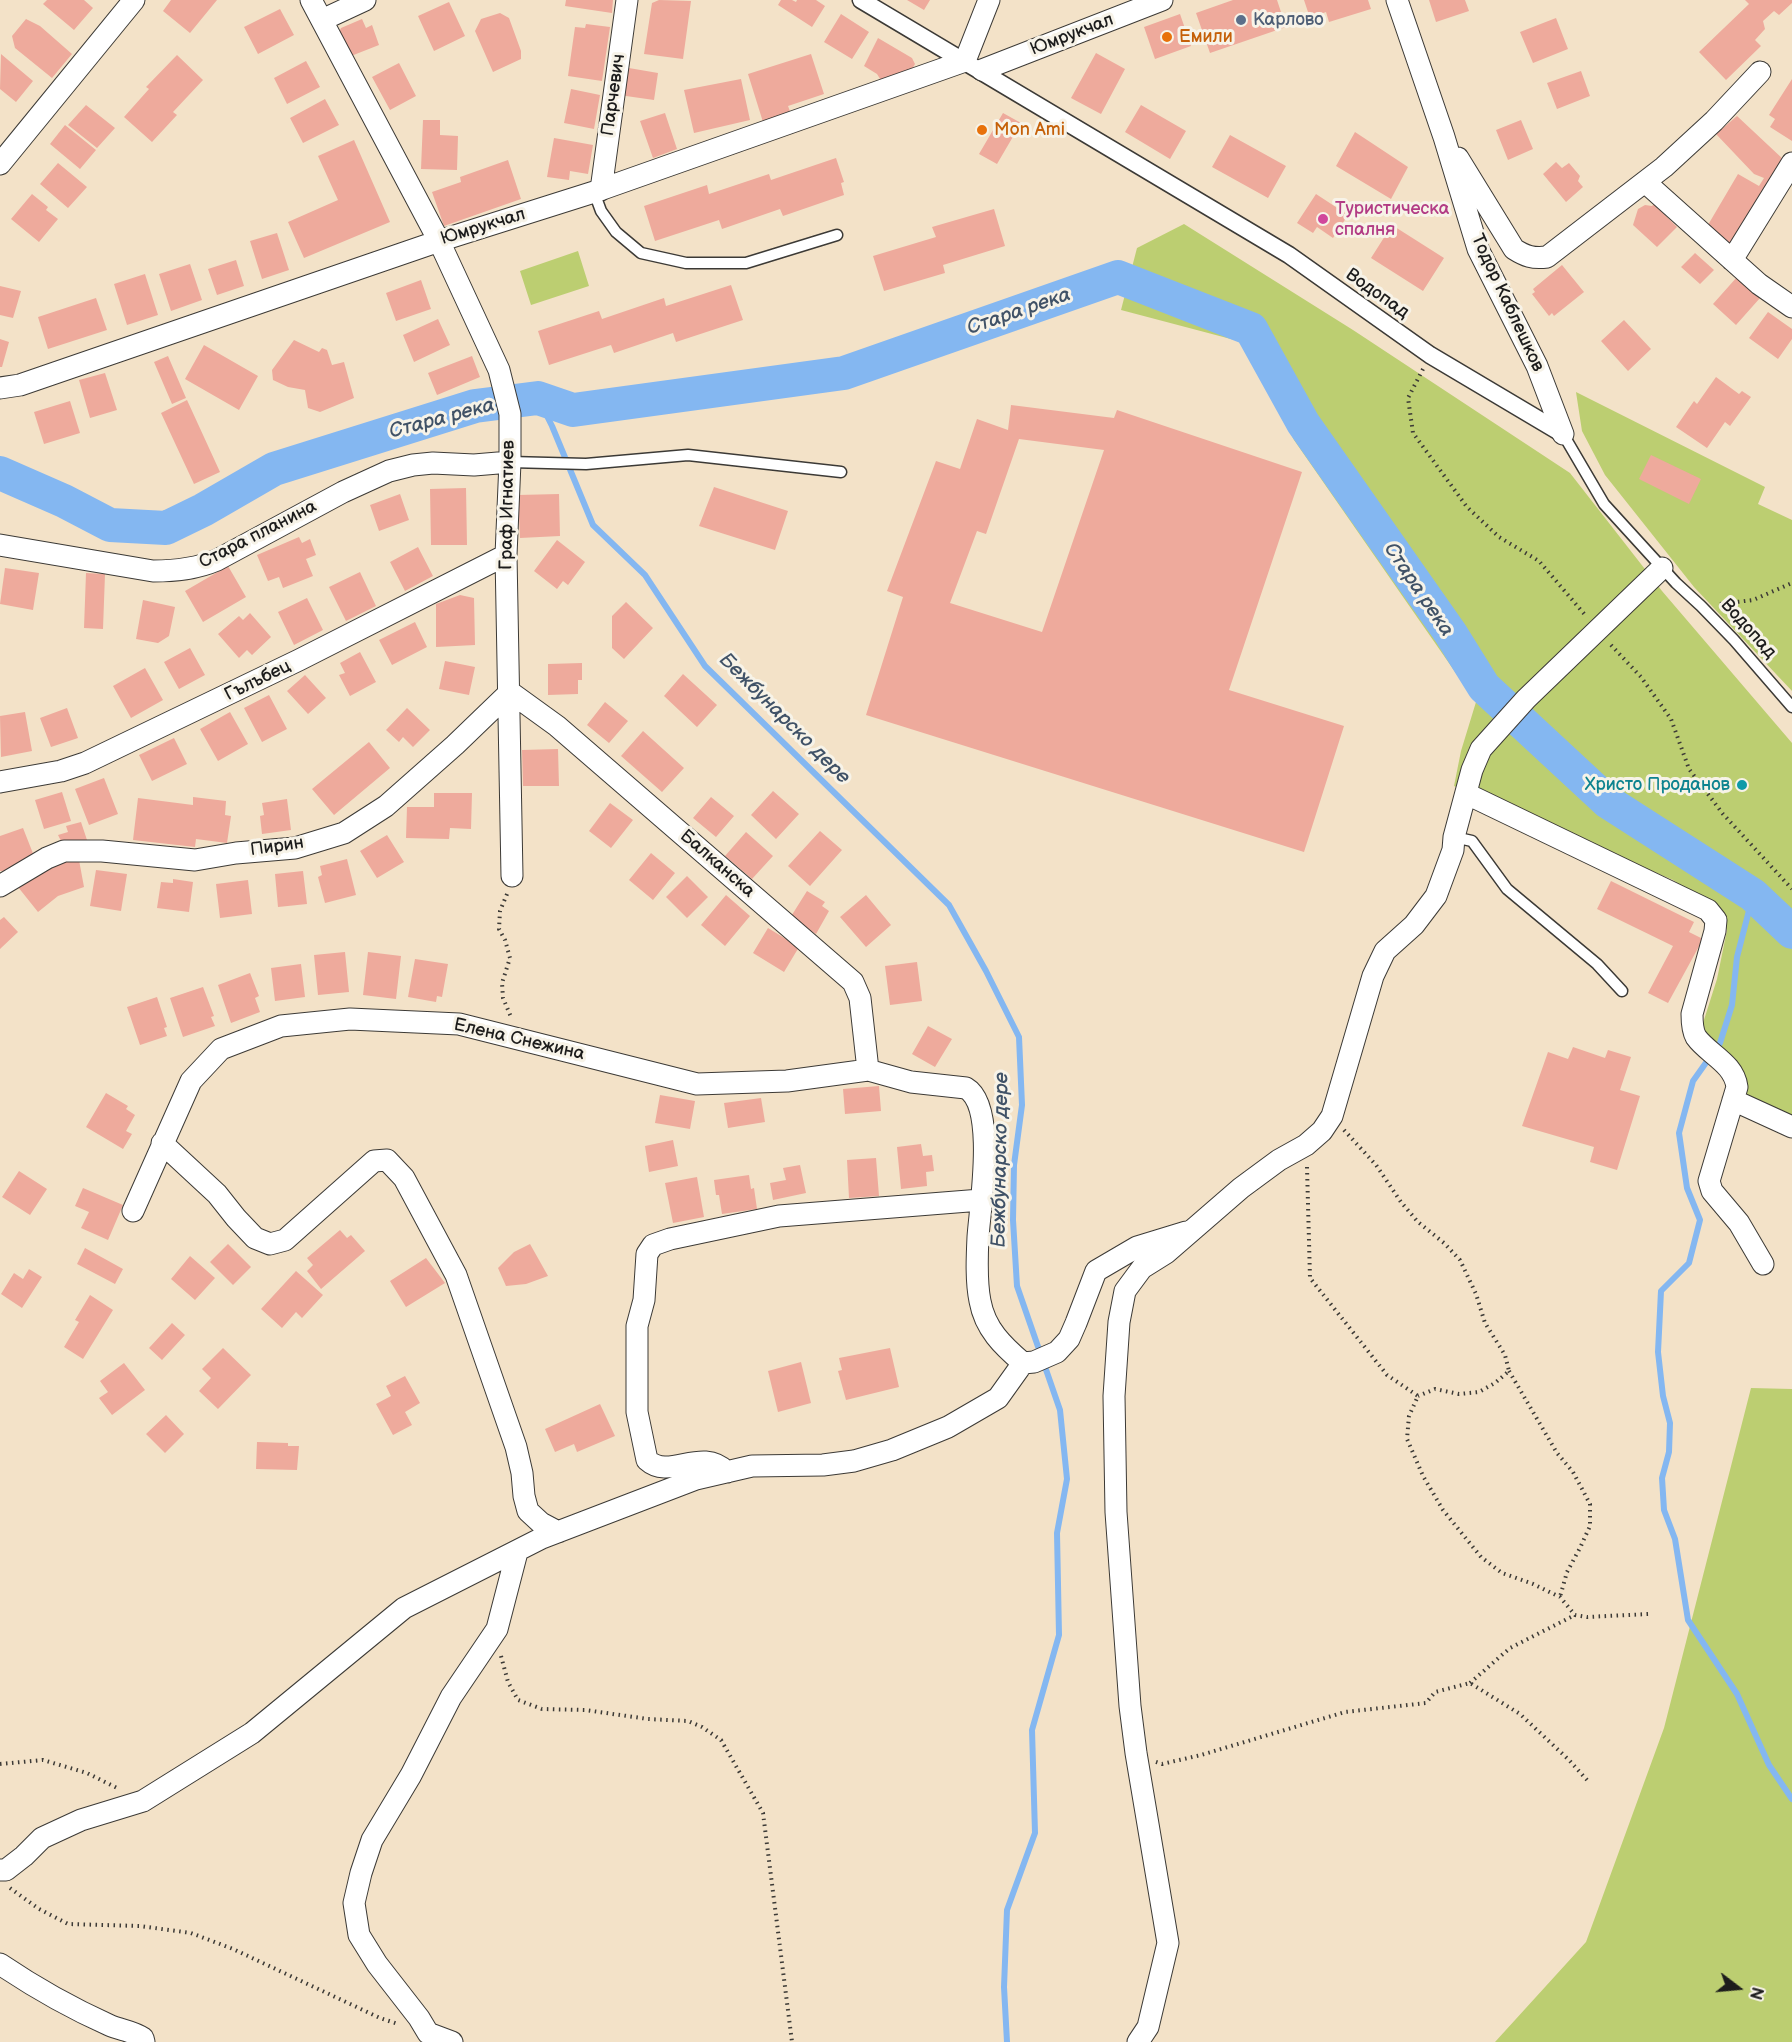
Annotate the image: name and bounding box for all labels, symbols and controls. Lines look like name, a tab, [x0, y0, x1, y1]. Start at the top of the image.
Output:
street label: Юмрукчал	[1027, 9, 1117, 61]
place label: Карлово	[1253, 9, 1324, 31]
marker: Карлово	[1234, 13, 1248, 27]
place label: Емили	[1179, 26, 1233, 48]
marker: Емили	[1160, 30, 1174, 44]
street label: Парчевич	[598, 53, 630, 137]
place label: Mon Ami	[994, 119, 1065, 141]
marker: Mon Ami	[975, 123, 989, 137]
place label: Туристическа спалня	[1335, 198, 1449, 240]
street label: Юмрукчал	[438, 204, 528, 250]
marker: Туристическа спалня	[1316, 212, 1330, 226]
street label: Тодор Каблешков	[1466, 231, 1548, 375]
street label: Водопад	[1341, 264, 1413, 324]
water label: Стара река	[964, 283, 1074, 341]
water label: Стара река	[387, 393, 497, 445]
street label: Граф Игнатиев	[496, 440, 520, 570]
street label: Стара планина	[196, 496, 320, 574]
water label: Стара река	[1378, 538, 1458, 642]
street label: Водопад	[1716, 595, 1780, 663]
water label: Бежбунарско дере	[713, 648, 855, 790]
street label: Гълъбец	[221, 656, 295, 706]
place label: Христо Проданов	[1585, 774, 1730, 796]
marker: Христо Проданов	[1735, 778, 1749, 792]
street label: Балканска	[675, 826, 759, 902]
street label: Пирин	[249, 833, 305, 861]
street label: Елена Снежина	[452, 1014, 586, 1066]
water label: Бежбунарско дере	[987, 1072, 1015, 1248]
north arrow	[1708, 1958, 1768, 2018]
text: N	[1745, 1985, 1767, 2002]

